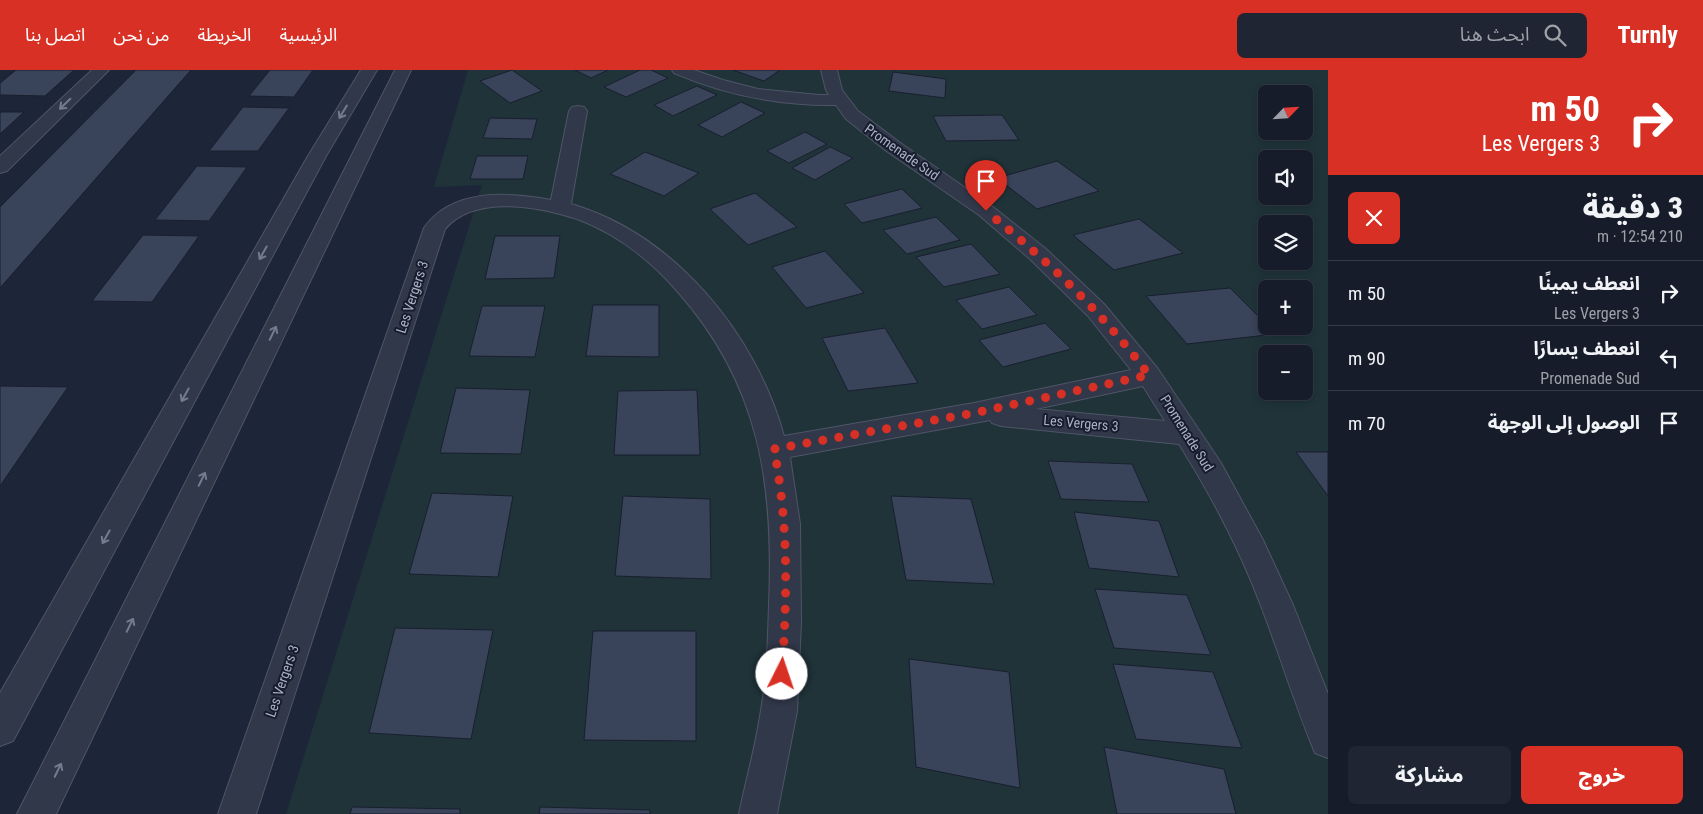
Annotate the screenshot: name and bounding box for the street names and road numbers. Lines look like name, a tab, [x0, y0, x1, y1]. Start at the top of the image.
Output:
street label: Promenade Sud	[862, 120, 942, 184]
street label: Les Vergers 3	[393, 259, 431, 335]
street label: Promenade Sud	[1157, 392, 1217, 474]
street label: Les Vergers 3	[1043, 412, 1119, 434]
street label: Les Vergers 3	[262, 643, 302, 719]

